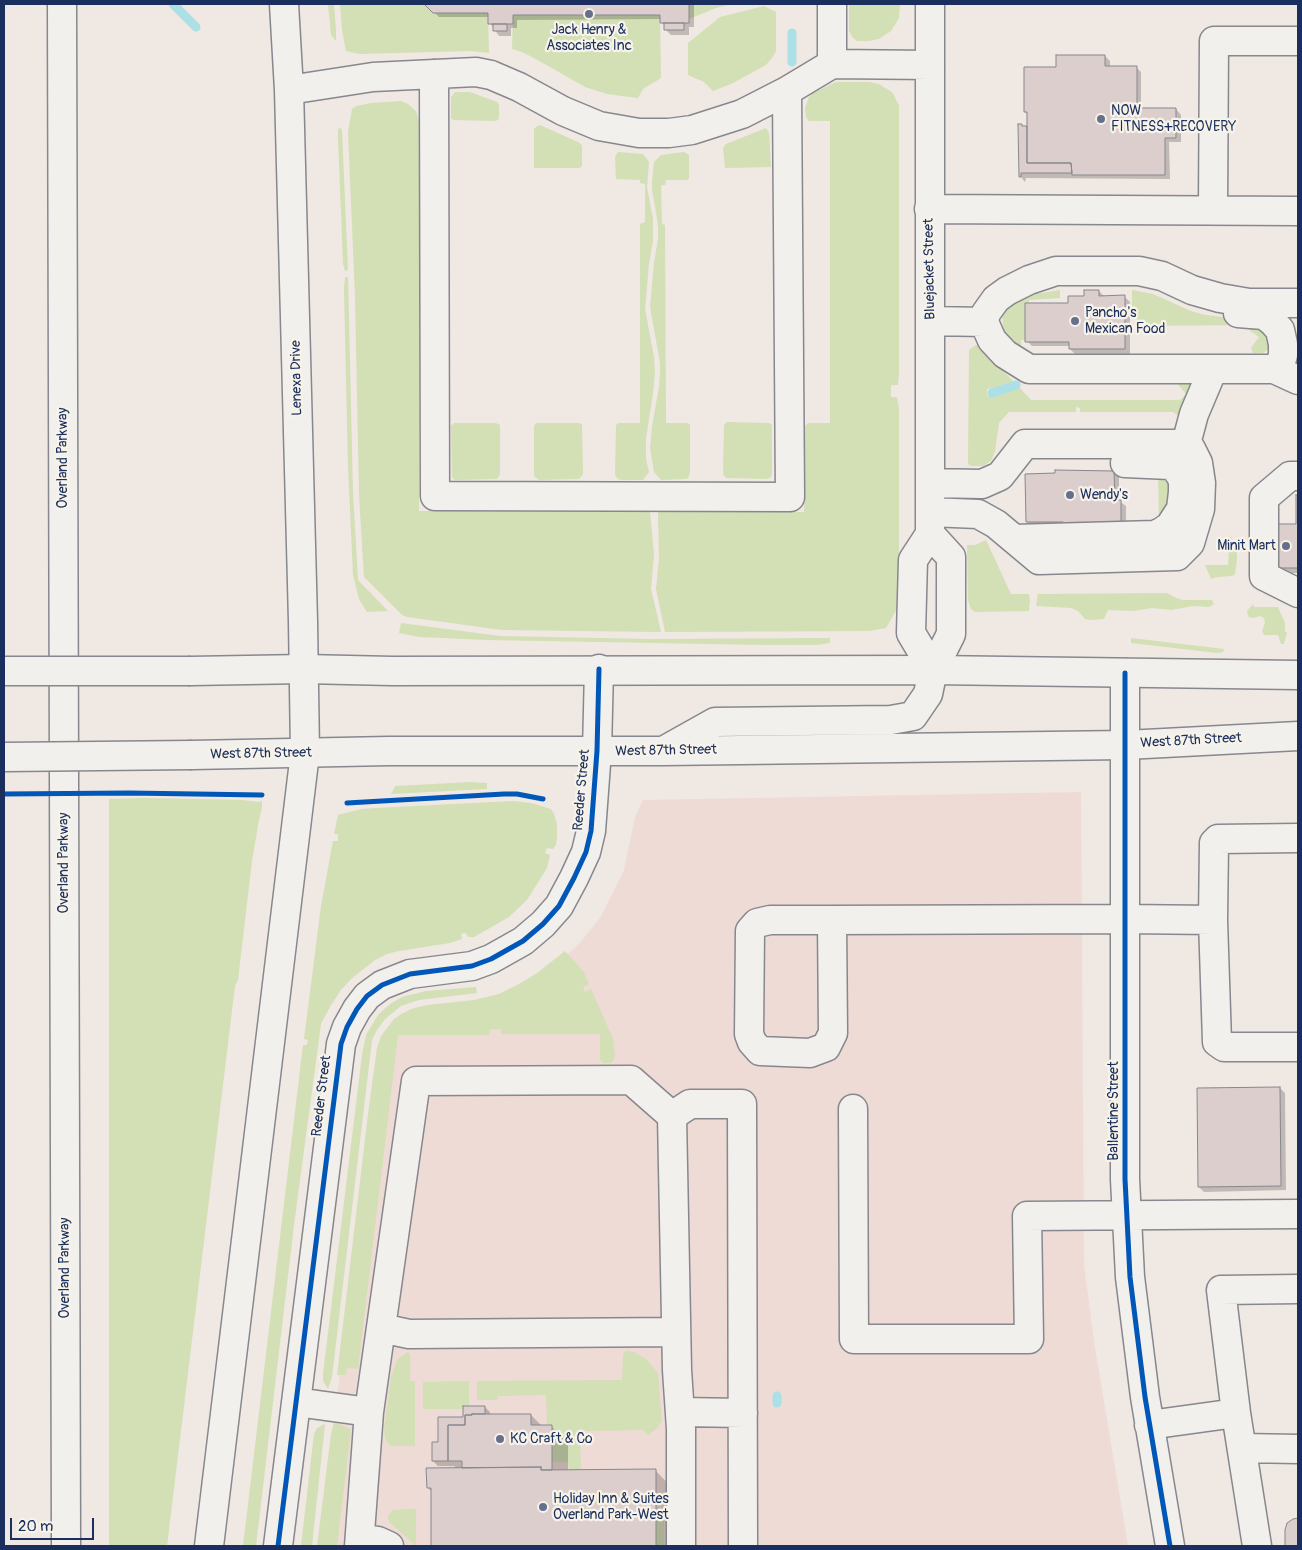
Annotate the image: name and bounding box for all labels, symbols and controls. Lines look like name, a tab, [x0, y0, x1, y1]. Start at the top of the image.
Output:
marker: Jack Henry & Associates Inc	[583, 8, 595, 20]
place label: Jack Henry & Associates Inc	[546, 22, 632, 54]
place label: NOW FITNESS+RECOVERY	[1111, 103, 1236, 136]
marker: NOW FITNESS+RECOVERY	[1095, 113, 1107, 125]
street label: Bluejacket Street	[921, 218, 939, 320]
place label: Pancho's Mexican Food	[1085, 305, 1165, 338]
marker: Pancho's Mexican Food	[1069, 315, 1081, 327]
street label: Lenexa Drive	[288, 340, 306, 416]
street label: Overland Parkway	[55, 408, 71, 508]
place label: Wendy's	[1080, 487, 1128, 503]
marker: Wendy's	[1064, 489, 1076, 501]
place label: Minit Mart	[1217, 538, 1276, 554]
marker: Minit Mart	[1280, 540, 1292, 552]
street label: West 87th Street	[1140, 730, 1242, 752]
street label: West 87th Street	[615, 742, 717, 760]
street label: West 87th Street	[210, 745, 312, 763]
street label: Reeder Street	[570, 749, 594, 831]
street label: Overland Parkway	[56, 813, 72, 913]
street label: Reeder Street	[309, 1054, 335, 1138]
street label: Ballentine Street	[1106, 1061, 1122, 1161]
street label: Overland Parkway	[57, 1218, 73, 1318]
place label: KC Craft & Co	[510, 1431, 593, 1447]
marker: KC Craft & Co	[494, 1433, 506, 1445]
place label: Holiday Inn & Suites Overland Park-West	[553, 1491, 669, 1524]
marker: Holiday Inn & Suites Overland Park-West	[537, 1501, 549, 1513]
scale bar	[12, 1508, 96, 1540]
text: 20 m	[18, 1517, 53, 1536]

